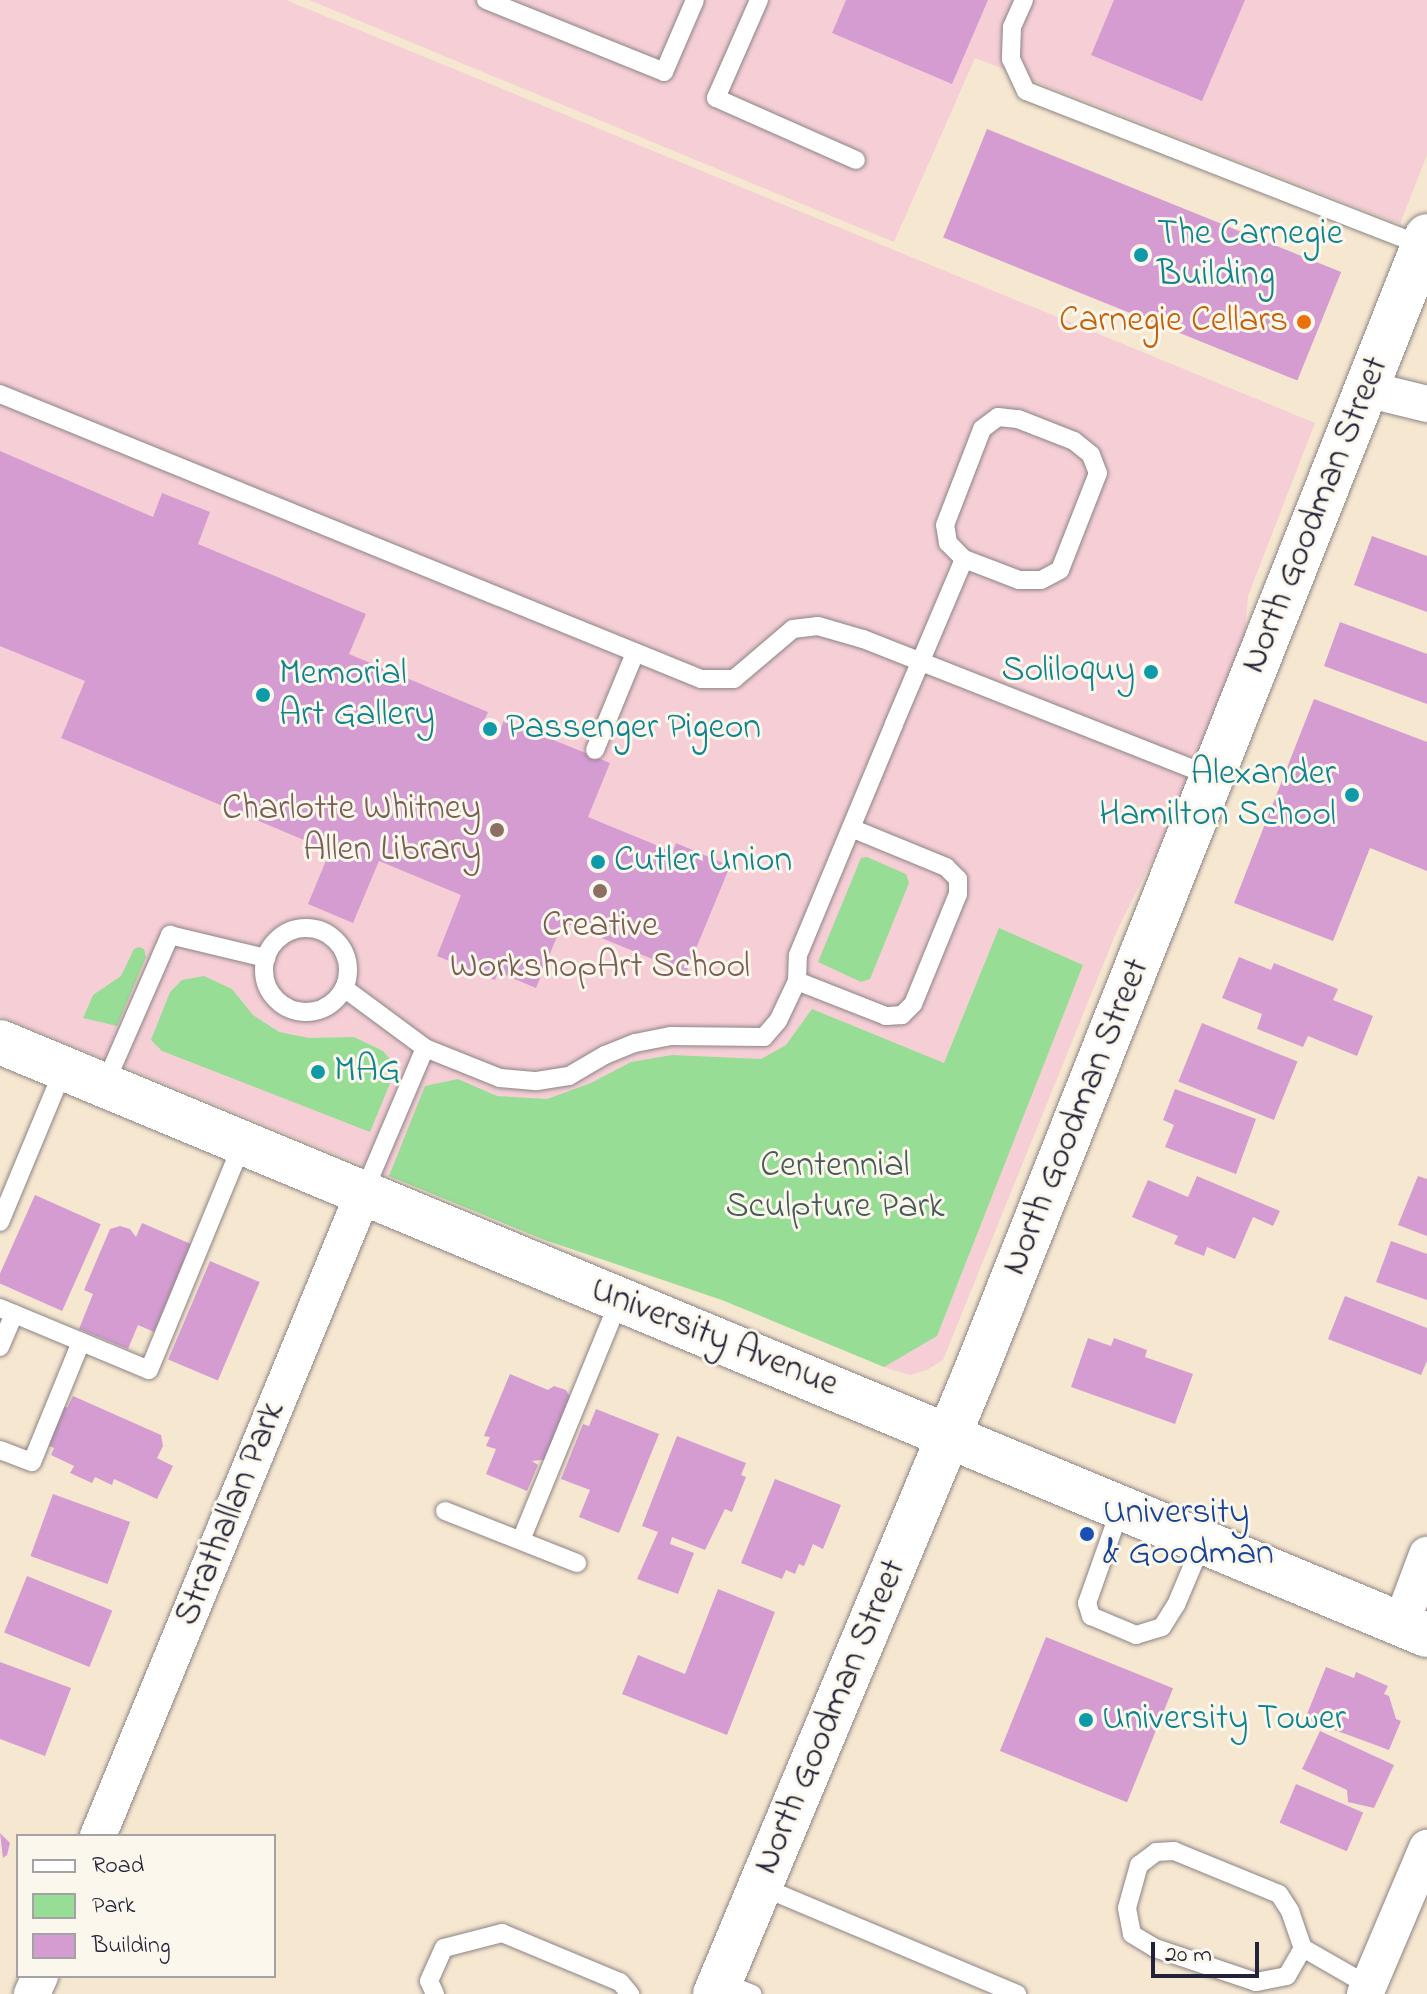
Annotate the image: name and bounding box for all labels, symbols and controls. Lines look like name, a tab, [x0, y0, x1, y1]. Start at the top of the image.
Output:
place label: The Carnegie Building	[1157, 212, 1343, 297]
marker: The Carnegie Building	[1132, 246, 1150, 264]
place label: Carnegie Cellars	[1059, 300, 1288, 344]
marker: Carnegie Cellars	[1295, 313, 1313, 331]
street label: North Goodman Street	[1233, 350, 1399, 680]
place label: Soliloquy	[1001, 650, 1135, 694]
place label: Memorial Art Gallery	[279, 652, 435, 737]
marker: Soliloquy	[1142, 663, 1160, 681]
marker: Memorial Art Gallery	[254, 686, 272, 704]
place label: Passenger Pigeon	[506, 707, 761, 751]
marker: Passenger Pigeon	[481, 720, 499, 738]
place label: Alexander Hamilton School	[1099, 752, 1336, 837]
marker: Alexander Hamilton School	[1343, 786, 1361, 804]
place label: Charlotte Whitney Allen Library	[222, 787, 481, 872]
marker: Charlotte Whitney Allen Library	[488, 821, 506, 839]
place label: Cutler Union	[614, 840, 792, 884]
marker: Cutler Union	[589, 853, 607, 871]
marker: Creative WorkshopArt School	[591, 882, 609, 900]
place label: Creative WorkshopArt School	[450, 904, 750, 989]
street label: North Goodman Street	[994, 952, 1160, 1282]
place label: MAG	[334, 1050, 401, 1094]
marker: MAG	[309, 1063, 327, 1081]
park label: Centennial Sculpture Park	[725, 1144, 945, 1229]
street label: University Avenue	[584, 1269, 844, 1407]
street label: Strathallan Park	[166, 1396, 296, 1632]
place label: University & Goodman	[1103, 1491, 1274, 1576]
marker: University & Goodman	[1078, 1525, 1096, 1543]
street label: North Goodman Street	[745, 1553, 917, 1881]
place label: University Tower	[1102, 1698, 1346, 1742]
marker: University Tower	[1077, 1711, 1095, 1729]
legend	[16, 1834, 276, 1978]
text: Road	[92, 1849, 144, 1884]
text: Park	[92, 1889, 135, 1924]
scale bar	[1155, 1926, 1263, 1976]
text: Building	[92, 1929, 171, 1964]
text: 20 m	[1165, 1938, 1212, 1973]

